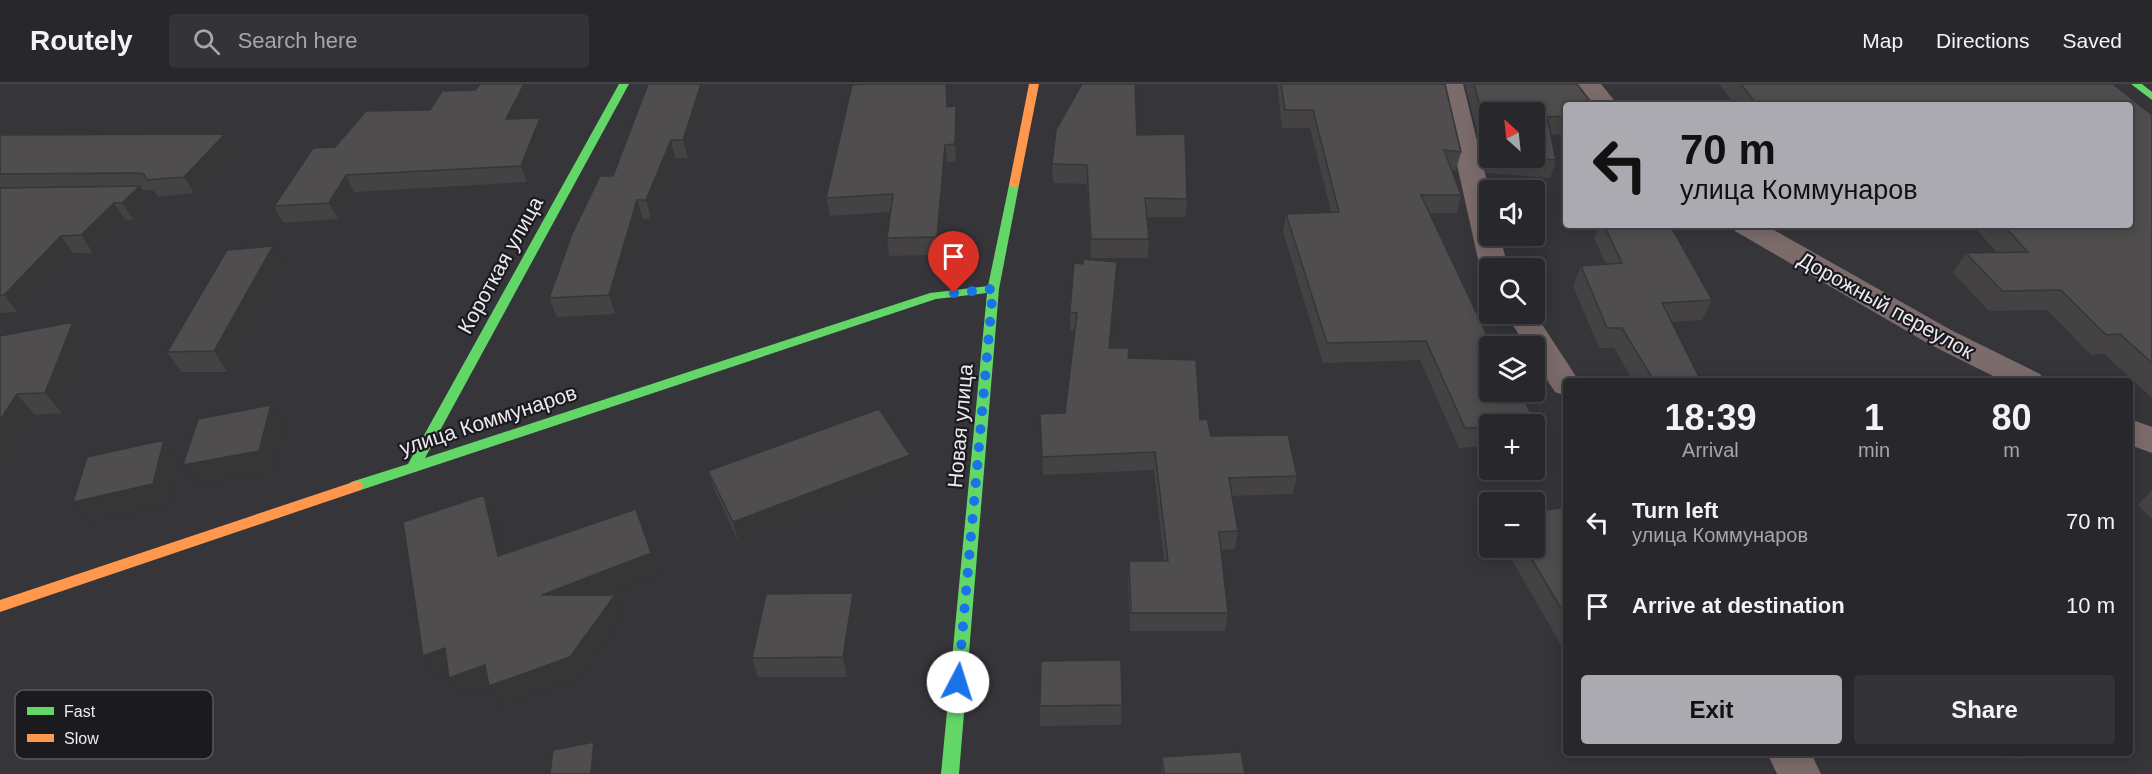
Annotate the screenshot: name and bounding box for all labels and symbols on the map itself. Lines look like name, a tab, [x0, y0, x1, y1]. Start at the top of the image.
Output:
north arrow	[1479, 102, 1545, 168]
street label: Короткая улица	[453, 192, 547, 337]
pin	[928, 231, 979, 293]
street label: Дорожный переулок	[1794, 247, 1978, 363]
street label: Новая улица	[943, 363, 977, 489]
street label: улица Коммунаров	[397, 380, 579, 460]
position arrow	[926, 650, 990, 714]
legend	[15, 690, 213, 759]
text: Fast	[64, 703, 96, 720]
text: Slow	[64, 730, 99, 747]

